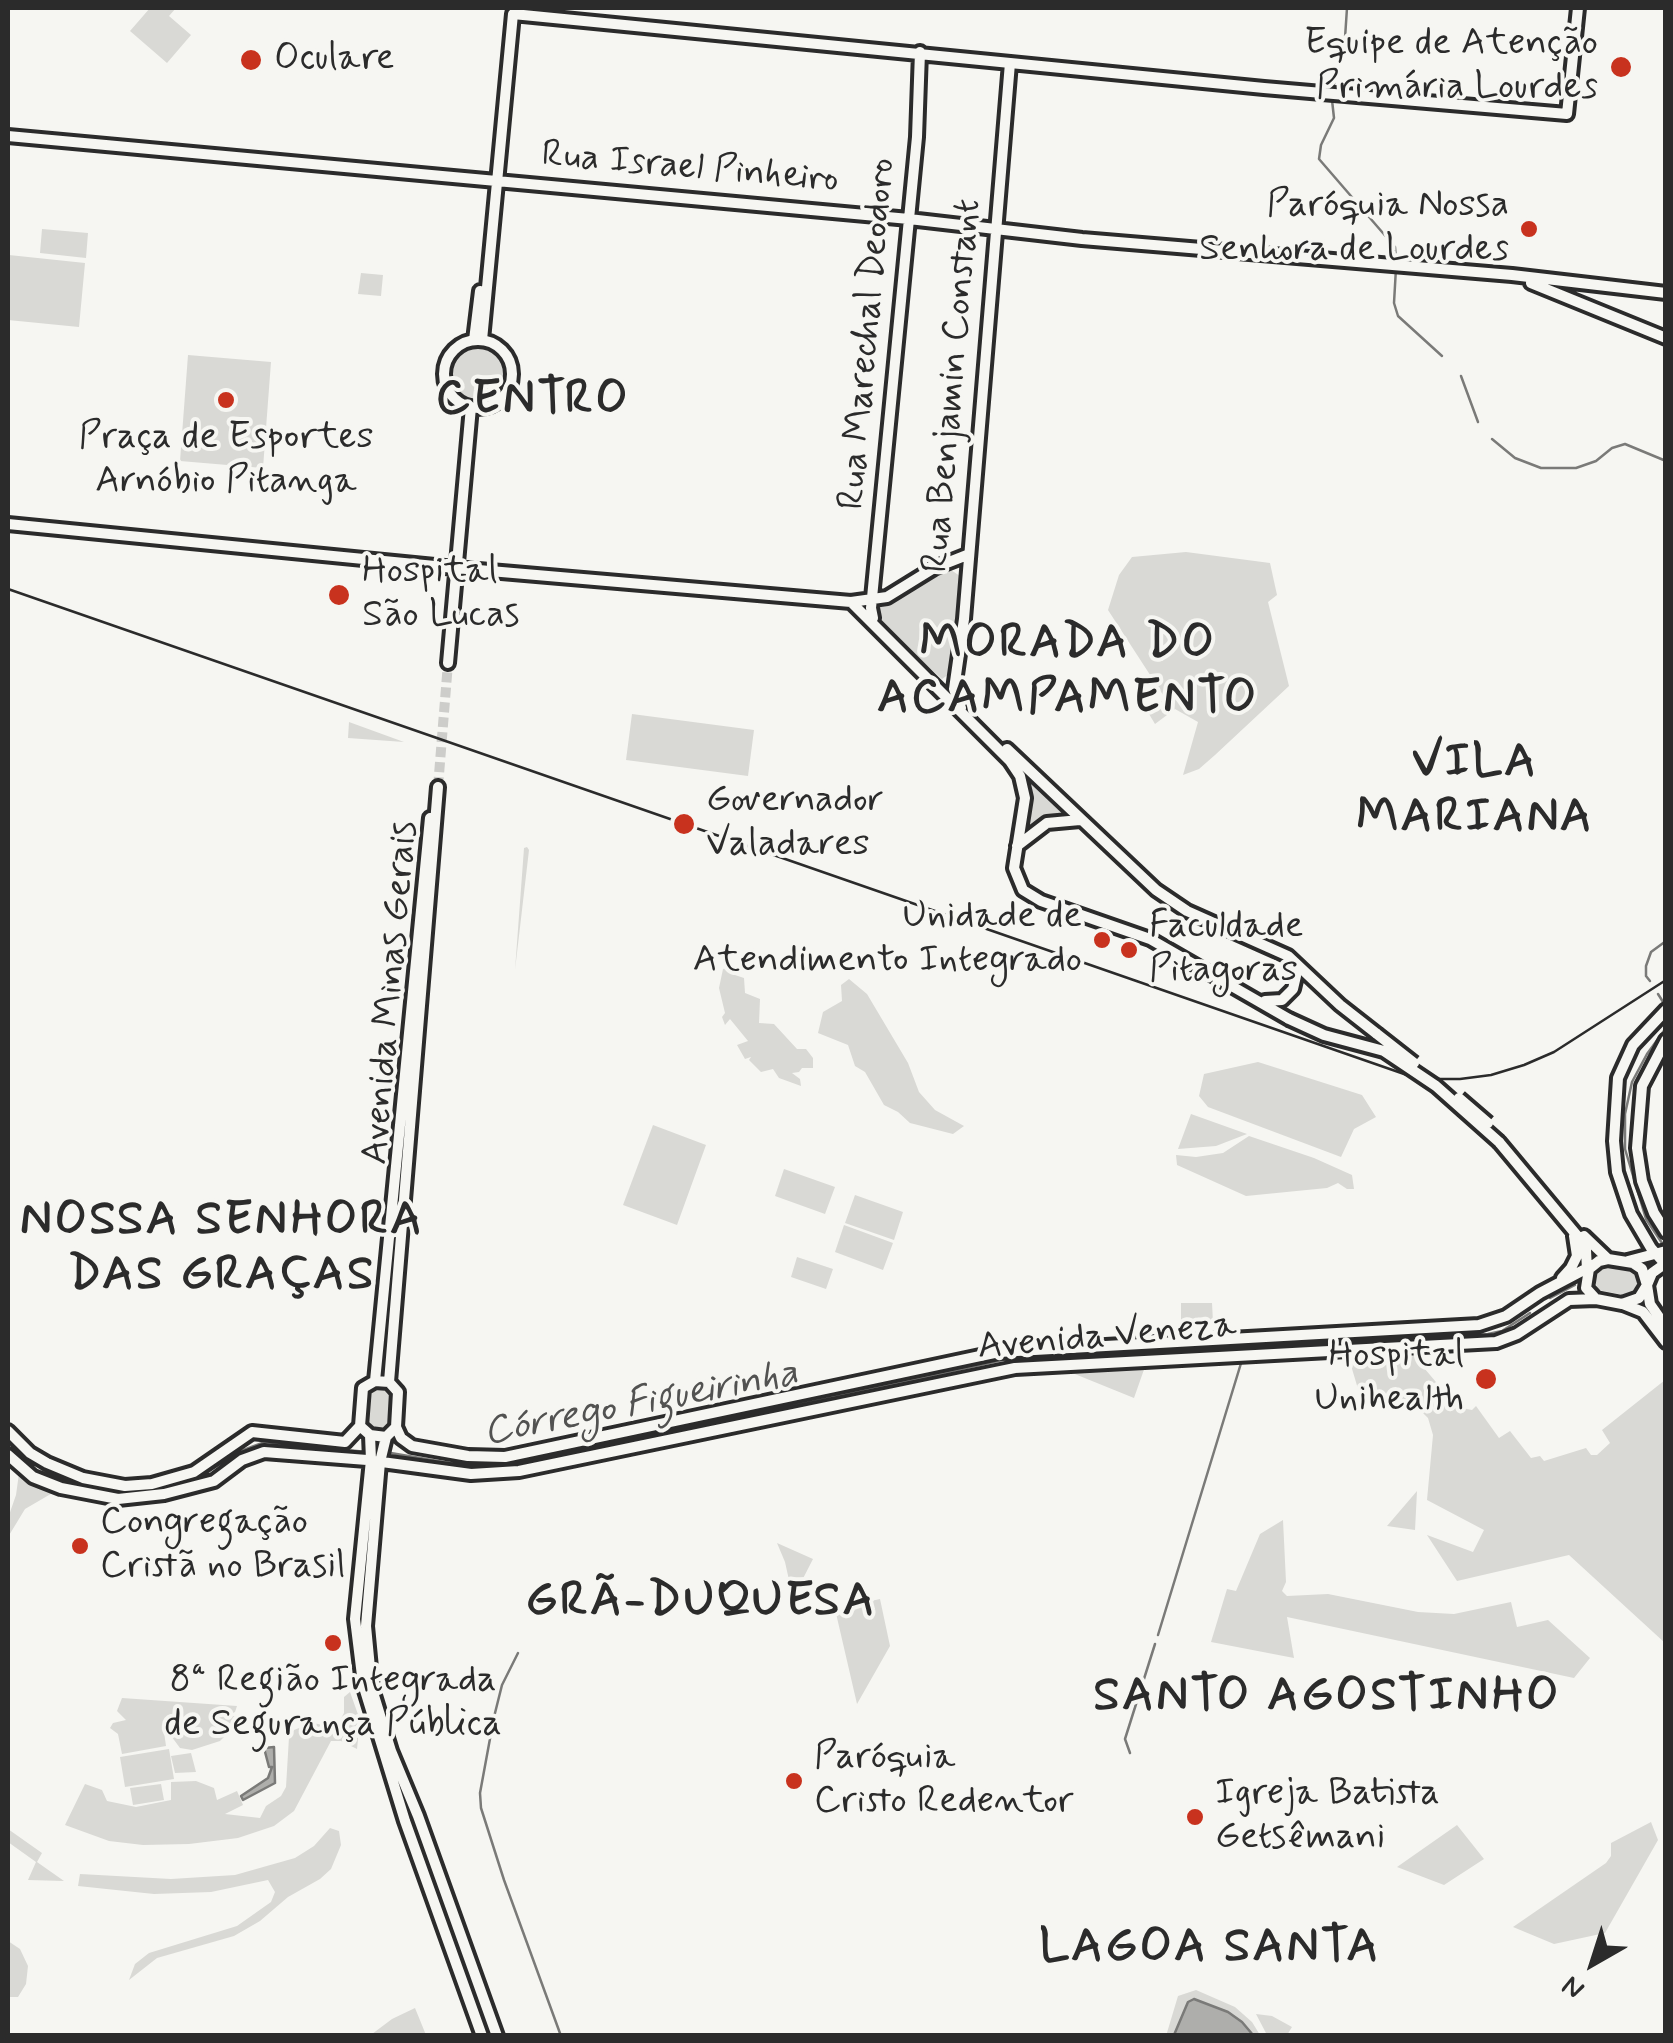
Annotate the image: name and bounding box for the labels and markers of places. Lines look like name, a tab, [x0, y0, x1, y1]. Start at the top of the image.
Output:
place label: Equipe de Atenção Primária Lourdes	[1304, 22, 1598, 111]
place label: Oculare	[274, 37, 394, 83]
marker: Oculare	[238, 47, 264, 73]
marker: Equipe de Atenção Primária Lourdes	[1608, 54, 1634, 80]
place label: Paróquia Nossa Senhora de Lourdes	[1199, 184, 1509, 274]
marker: Paróquia Nossa Senhora de Lourdes	[1518, 218, 1540, 240]
marker: Praça de Esportes Arnóbio Pitanga	[215, 389, 237, 411]
place label: Praça de Esportes Arnóbio Pitanga	[79, 416, 373, 506]
place label: Hospital São Lucas	[362, 550, 519, 640]
marker: Hospital São Lucas	[326, 582, 352, 608]
place label: Governador Valadares	[706, 779, 884, 868]
marker: Governador Valadares	[671, 811, 697, 837]
place label: Unidade de Atendimento Integrado	[693, 895, 1082, 984]
place label: Faculdade Pitagoras	[1149, 905, 1304, 994]
marker: Unidade de Atendimento Integrado	[1091, 929, 1113, 951]
marker: Faculdade Pitagoras	[1118, 939, 1140, 961]
place label: Hospital Unihealth	[1314, 1334, 1464, 1424]
marker: Hospital Unihealth	[1473, 1366, 1499, 1392]
place label: Congregação Cristã no Brasil	[100, 1501, 346, 1590]
marker: Congregação Cristã no Brasil	[69, 1535, 91, 1557]
marker: 8ª Região Integrada de Segurança Pública	[322, 1632, 344, 1654]
place label: 8ª Região Integrada de Segurança Pública	[164, 1659, 502, 1748]
place label: Paróquia Cristo Redentor	[814, 1736, 1074, 1826]
marker: Paróquia Cristo Redentor	[783, 1770, 805, 1792]
place label: Igreja Batista Getsêmani	[1215, 1772, 1440, 1862]
marker: Igreja Batista Getsêmani	[1184, 1806, 1206, 1828]

